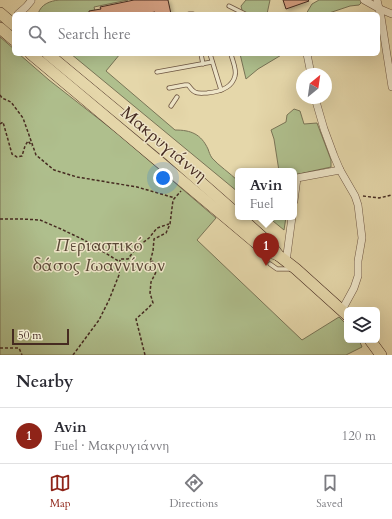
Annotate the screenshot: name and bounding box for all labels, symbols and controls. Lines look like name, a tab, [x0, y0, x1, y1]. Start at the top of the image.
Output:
search box	[12, 12, 380, 56]
icon: search	[26, 23, 48, 45]
text: Search here	[58, 24, 131, 44]
north arrow	[296, 68, 332, 104]
street label: Μακρυγιάννη	[116, 101, 212, 187]
your location	[153, 168, 173, 188]
popup	[235, 168, 297, 220]
text: Avin	[250, 175, 282, 195]
text: Fuel	[250, 195, 273, 213]
pin: 1	[253, 233, 279, 266]
park label: Περιαστικό δάσος Ιωαννίνων	[33, 234, 165, 277]
map controls	[344, 307, 380, 343]
button: layers	[344, 307, 380, 343]
scale bar	[12, 327, 69, 346]
text: 50 m	[18, 328, 42, 343]
text: Nearby	[16, 370, 73, 393]
text: Avin	[54, 417, 87, 437]
text: 1	[26, 427, 32, 445]
text: 120 m	[342, 427, 376, 445]
text: Fuel · Μακρυγιάννη	[54, 437, 169, 455]
tab: Map	[49, 472, 71, 511]
tab: Directions	[169, 472, 218, 511]
tab: Saved	[316, 472, 343, 511]

